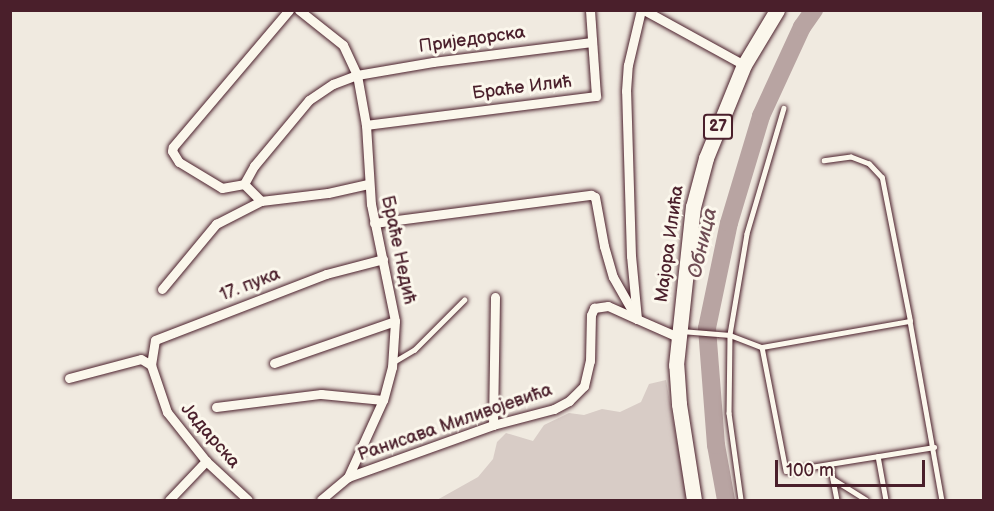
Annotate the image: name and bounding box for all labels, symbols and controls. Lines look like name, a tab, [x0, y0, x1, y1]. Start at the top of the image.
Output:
street label: Приједорска	[417, 22, 527, 58]
street label: Браће Илић	[471, 71, 573, 105]
road number: 27	[703, 114, 733, 140]
street label: Мајора Илића	[651, 184, 689, 304]
street label: Браће Недић	[376, 194, 420, 306]
water label: Обница	[683, 205, 723, 281]
street label: 17. пука	[217, 264, 283, 306]
street label: Ранисава Миливојевића	[355, 380, 555, 466]
street label: Јадарска	[176, 399, 244, 473]
scale bar	[778, 448, 928, 486]
text: 100 m	[786, 460, 834, 481]

